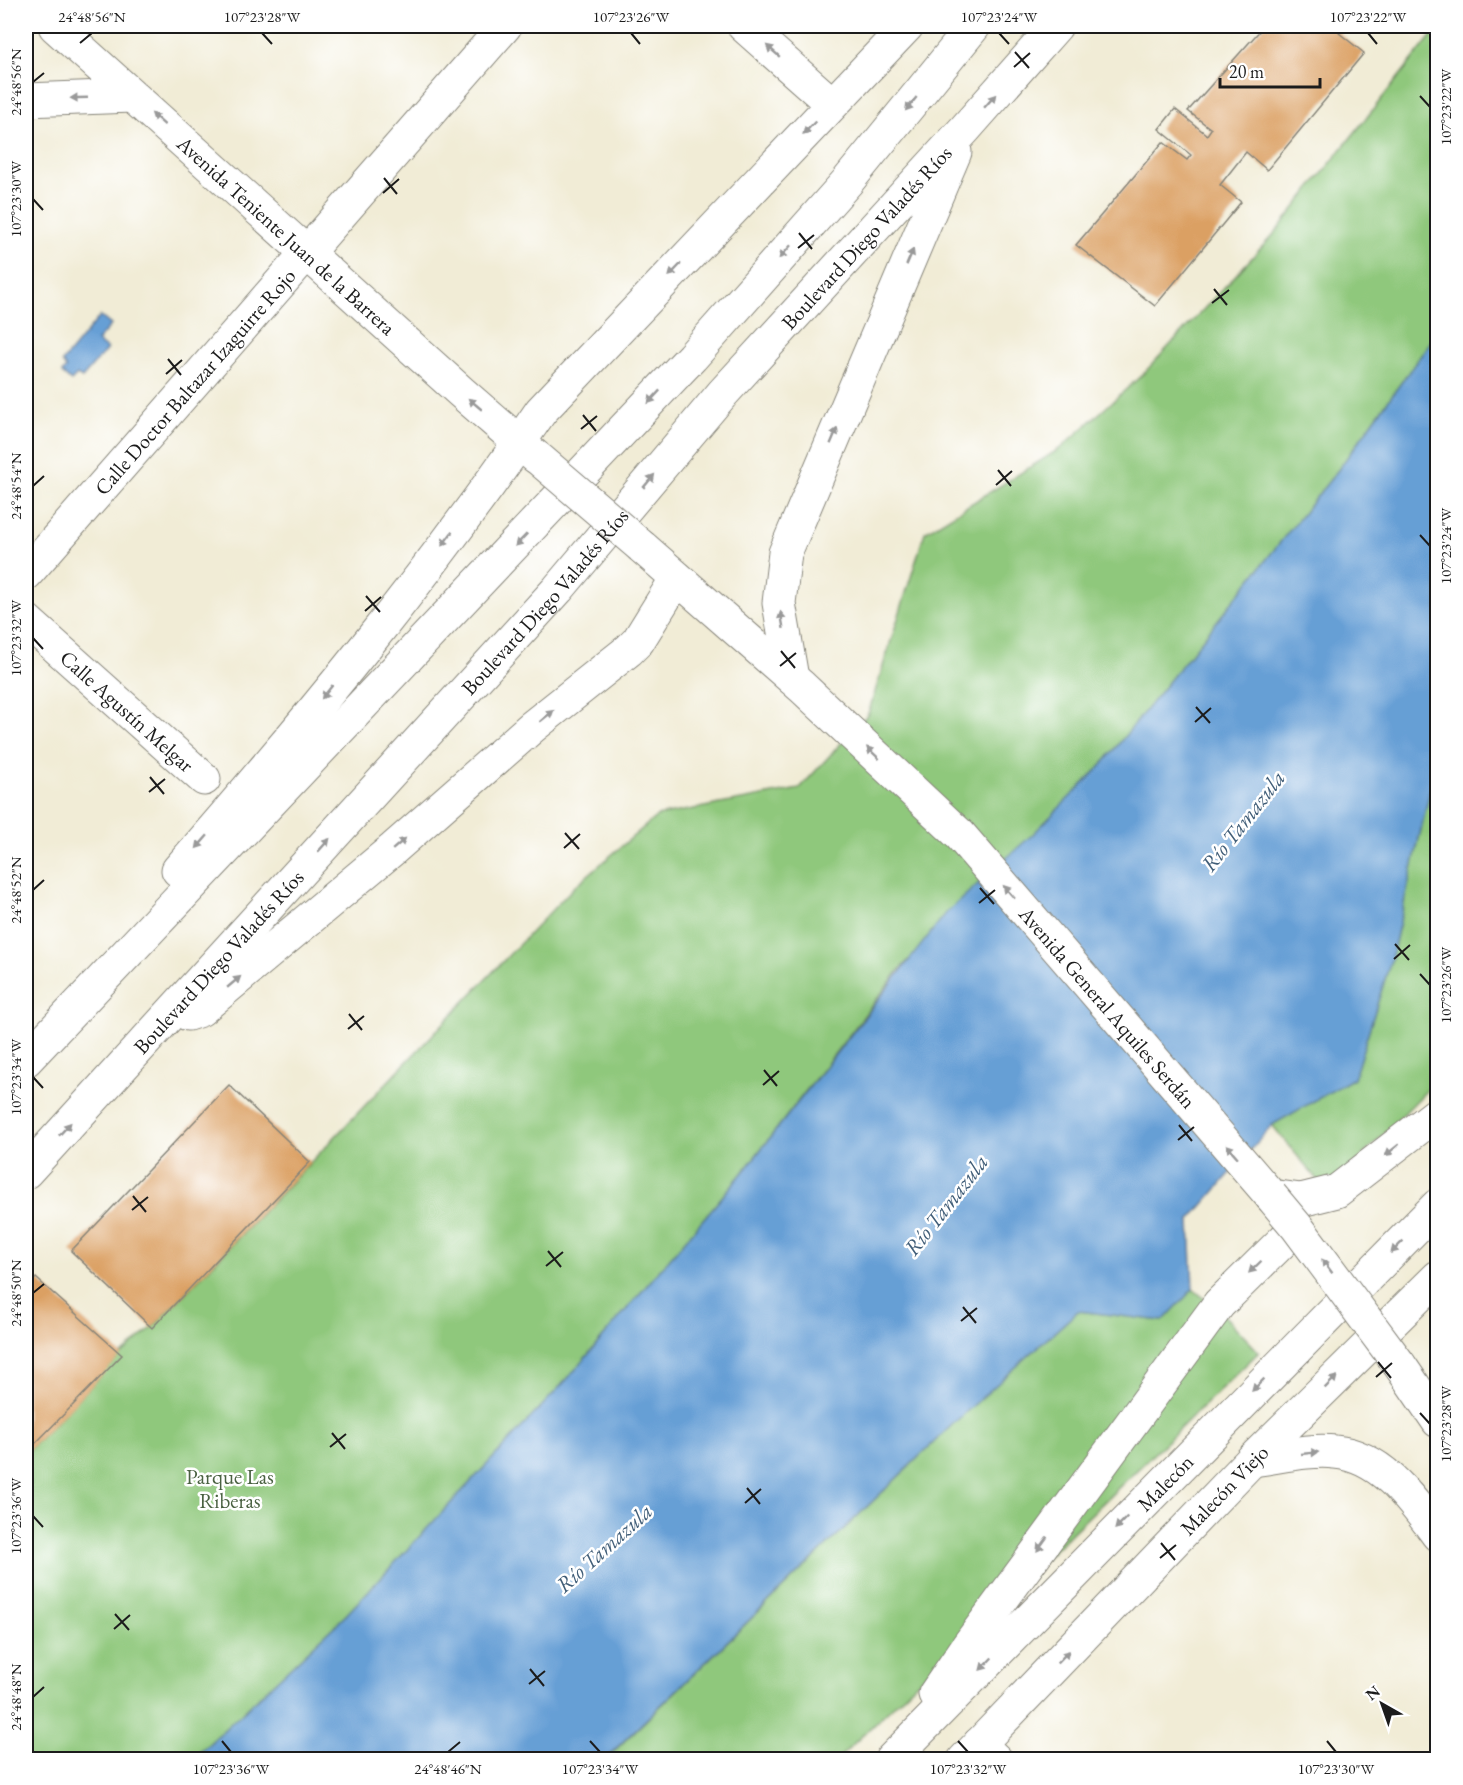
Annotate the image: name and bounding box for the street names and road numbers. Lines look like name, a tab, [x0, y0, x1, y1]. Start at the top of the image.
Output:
street label: Avenida Teniente Juan de la Barrera	[171, 129, 402, 341]
street label: Boulevard Diego Valadés Ríos	[775, 139, 957, 335]
street label: Calle Doctor Baltazar Izaguirre Rojo	[88, 262, 301, 500]
street label: Boulevard Diego Valadés Ríos	[455, 502, 634, 700]
street label: Calle Agustín Melgar	[55, 644, 200, 778]
street label: Boulevard Diego Valadés Ríos	[127, 864, 309, 1059]
street label: Avenida General Aquiles Serdán	[1013, 900, 1203, 1113]
street label: Malecón Viejo	[1174, 1438, 1274, 1541]
street label: Malecón	[1131, 1448, 1199, 1516]

